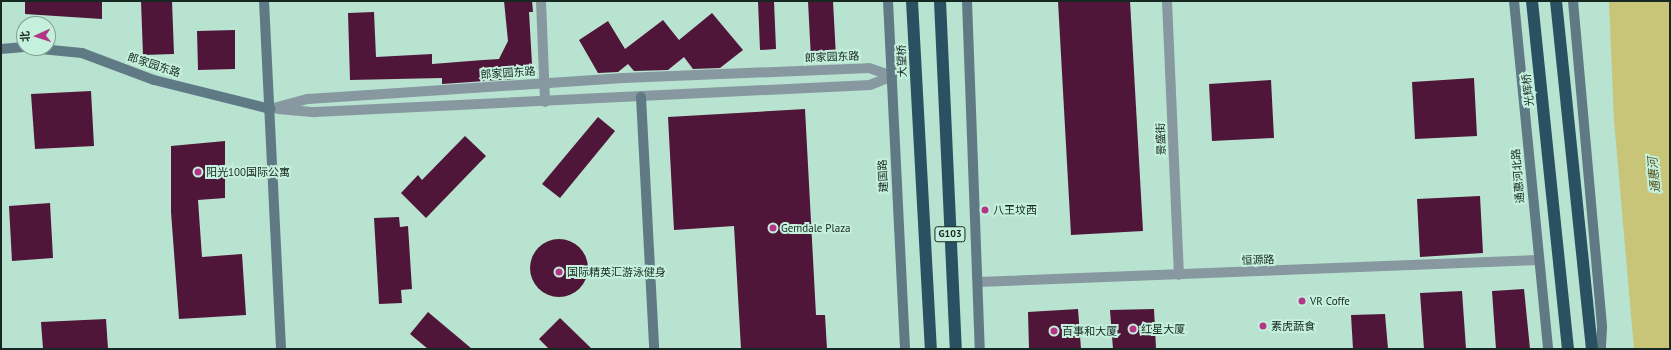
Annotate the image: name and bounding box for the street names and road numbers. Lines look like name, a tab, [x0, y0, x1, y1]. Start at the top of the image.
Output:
street label: 大望桥	[895, 44, 909, 78]
street label: 郎家园东路	[804, 49, 860, 65]
street label: 郎家园东路	[126, 50, 182, 80]
street label: 郎家园东路	[480, 64, 536, 82]
street label: 光辉桥	[1520, 73, 1536, 107]
street label: 景盛街	[1154, 122, 1168, 156]
street label: 通惠河北路	[1509, 148, 1527, 204]
street label: 建国路	[876, 159, 890, 193]
road number: G103	[934, 226, 966, 242]
street label: 恒源路	[1241, 253, 1275, 267]

